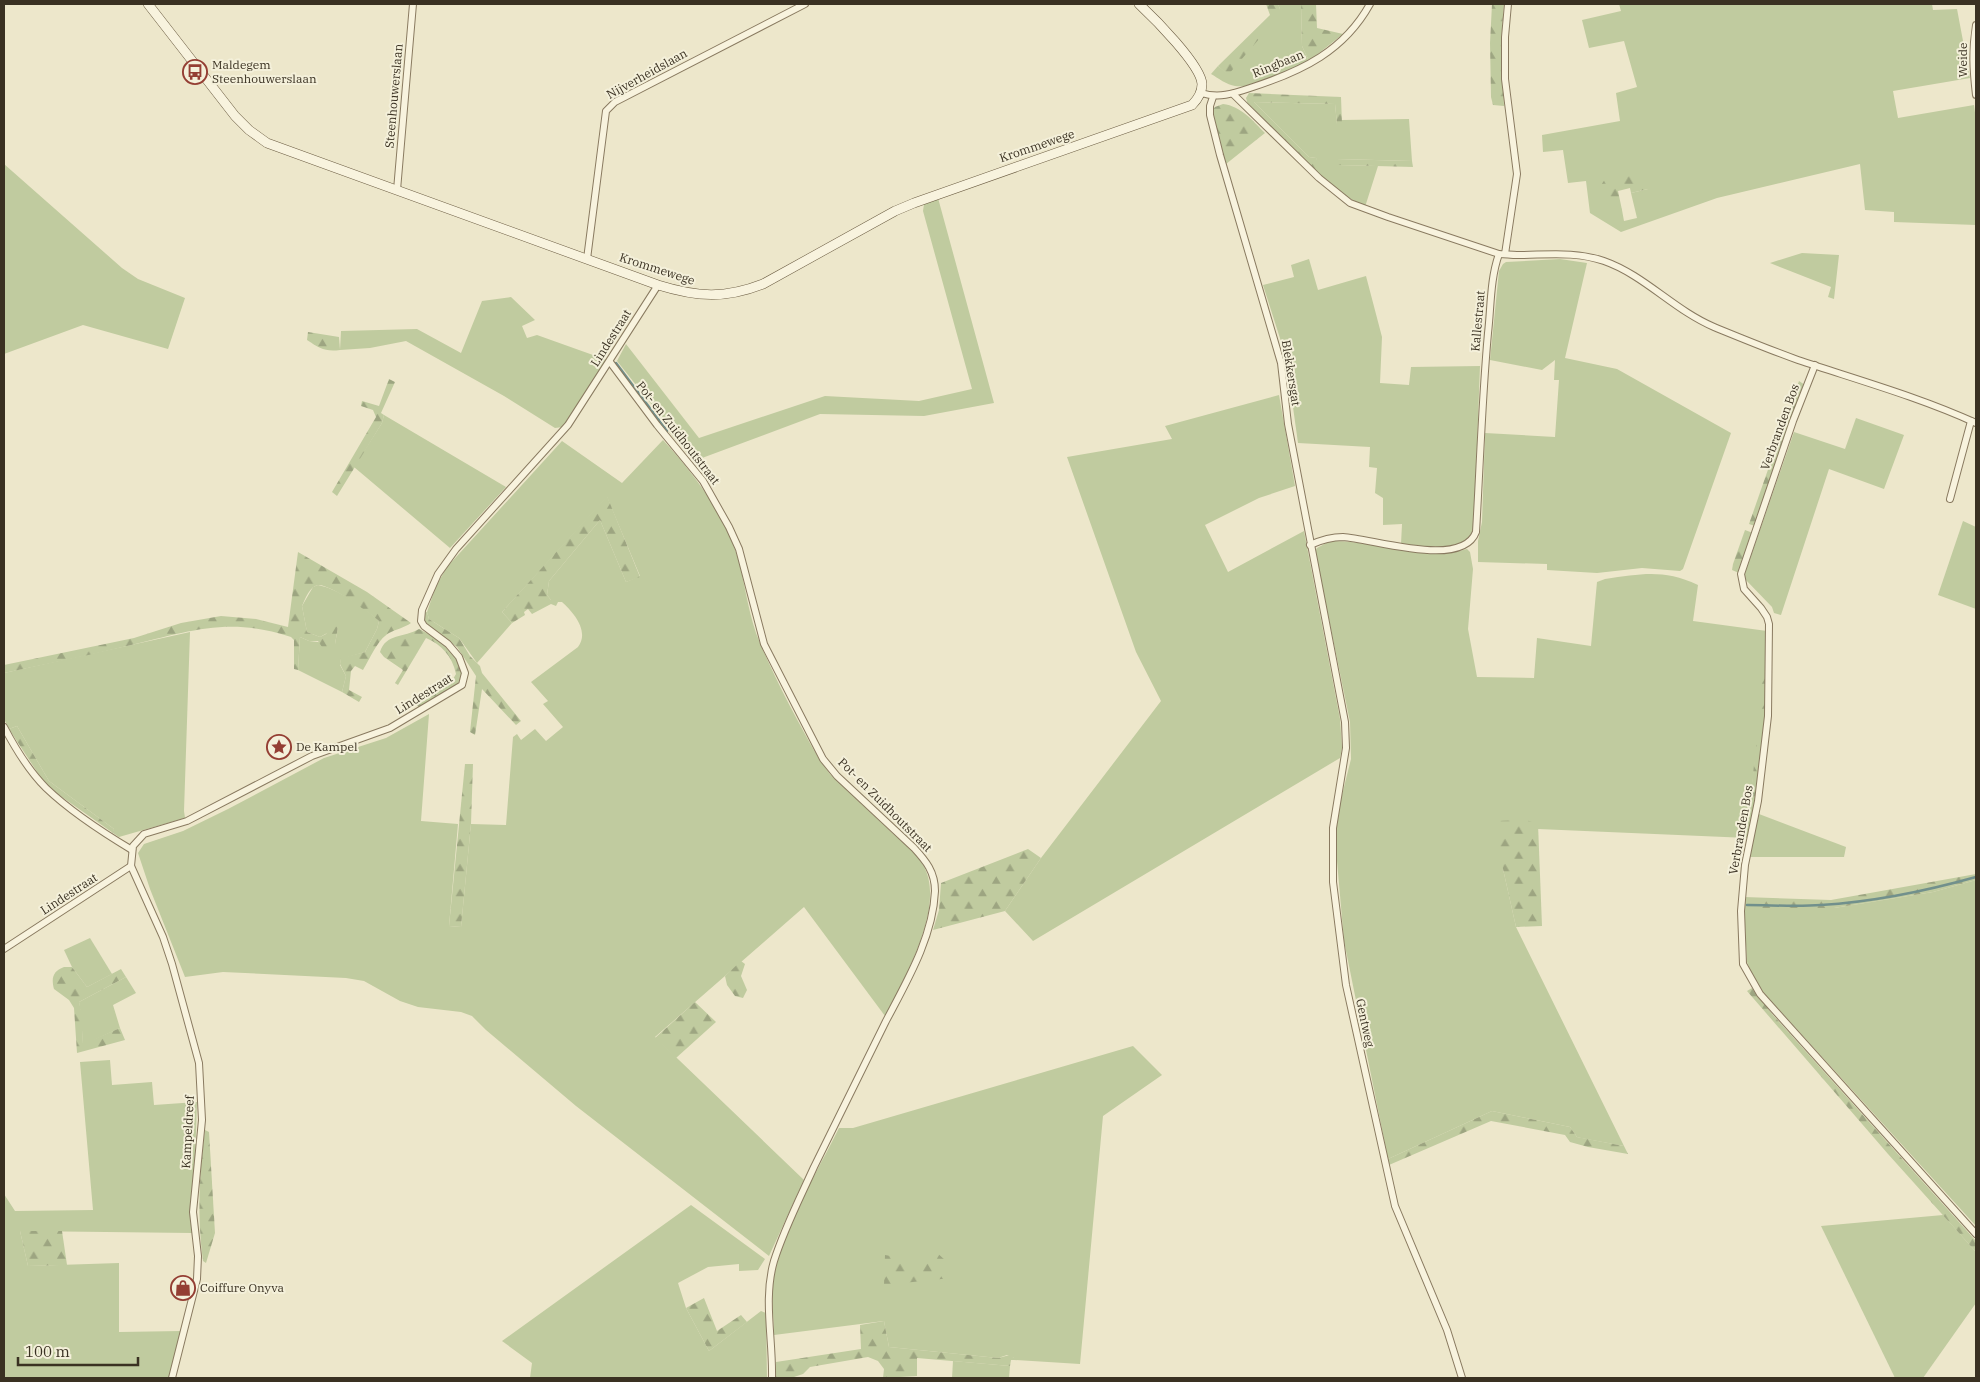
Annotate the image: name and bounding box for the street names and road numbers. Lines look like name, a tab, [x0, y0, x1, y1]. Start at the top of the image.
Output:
street label: Weide	[1955, 42, 1970, 78]
street label: Steenhouwerslaan	[381, 43, 406, 149]
street label: Nijverheidslaan	[604, 45, 690, 102]
street label: Ringbaan	[1250, 46, 1306, 81]
street label: Krommewege	[997, 126, 1076, 165]
street label: Krommewege	[618, 249, 697, 288]
street label: Kallestraat	[1467, 290, 1488, 352]
street label: Lindestraat	[587, 306, 634, 369]
street label: Blekkersgat	[1279, 339, 1304, 407]
street label: Pot- en Zuidhoutstraat	[633, 378, 723, 487]
street label: Verbranden Bos	[1757, 382, 1802, 472]
street label: Lindestraat	[392, 670, 455, 717]
street label: Pot- en Zuidhoutstraat	[835, 754, 936, 855]
street label: Verbranden Bos	[1725, 784, 1756, 876]
street label: Lindestraat	[37, 870, 100, 918]
street label: Gentweg	[1353, 997, 1378, 1049]
street label: Kampeldreef	[178, 1094, 197, 1169]

